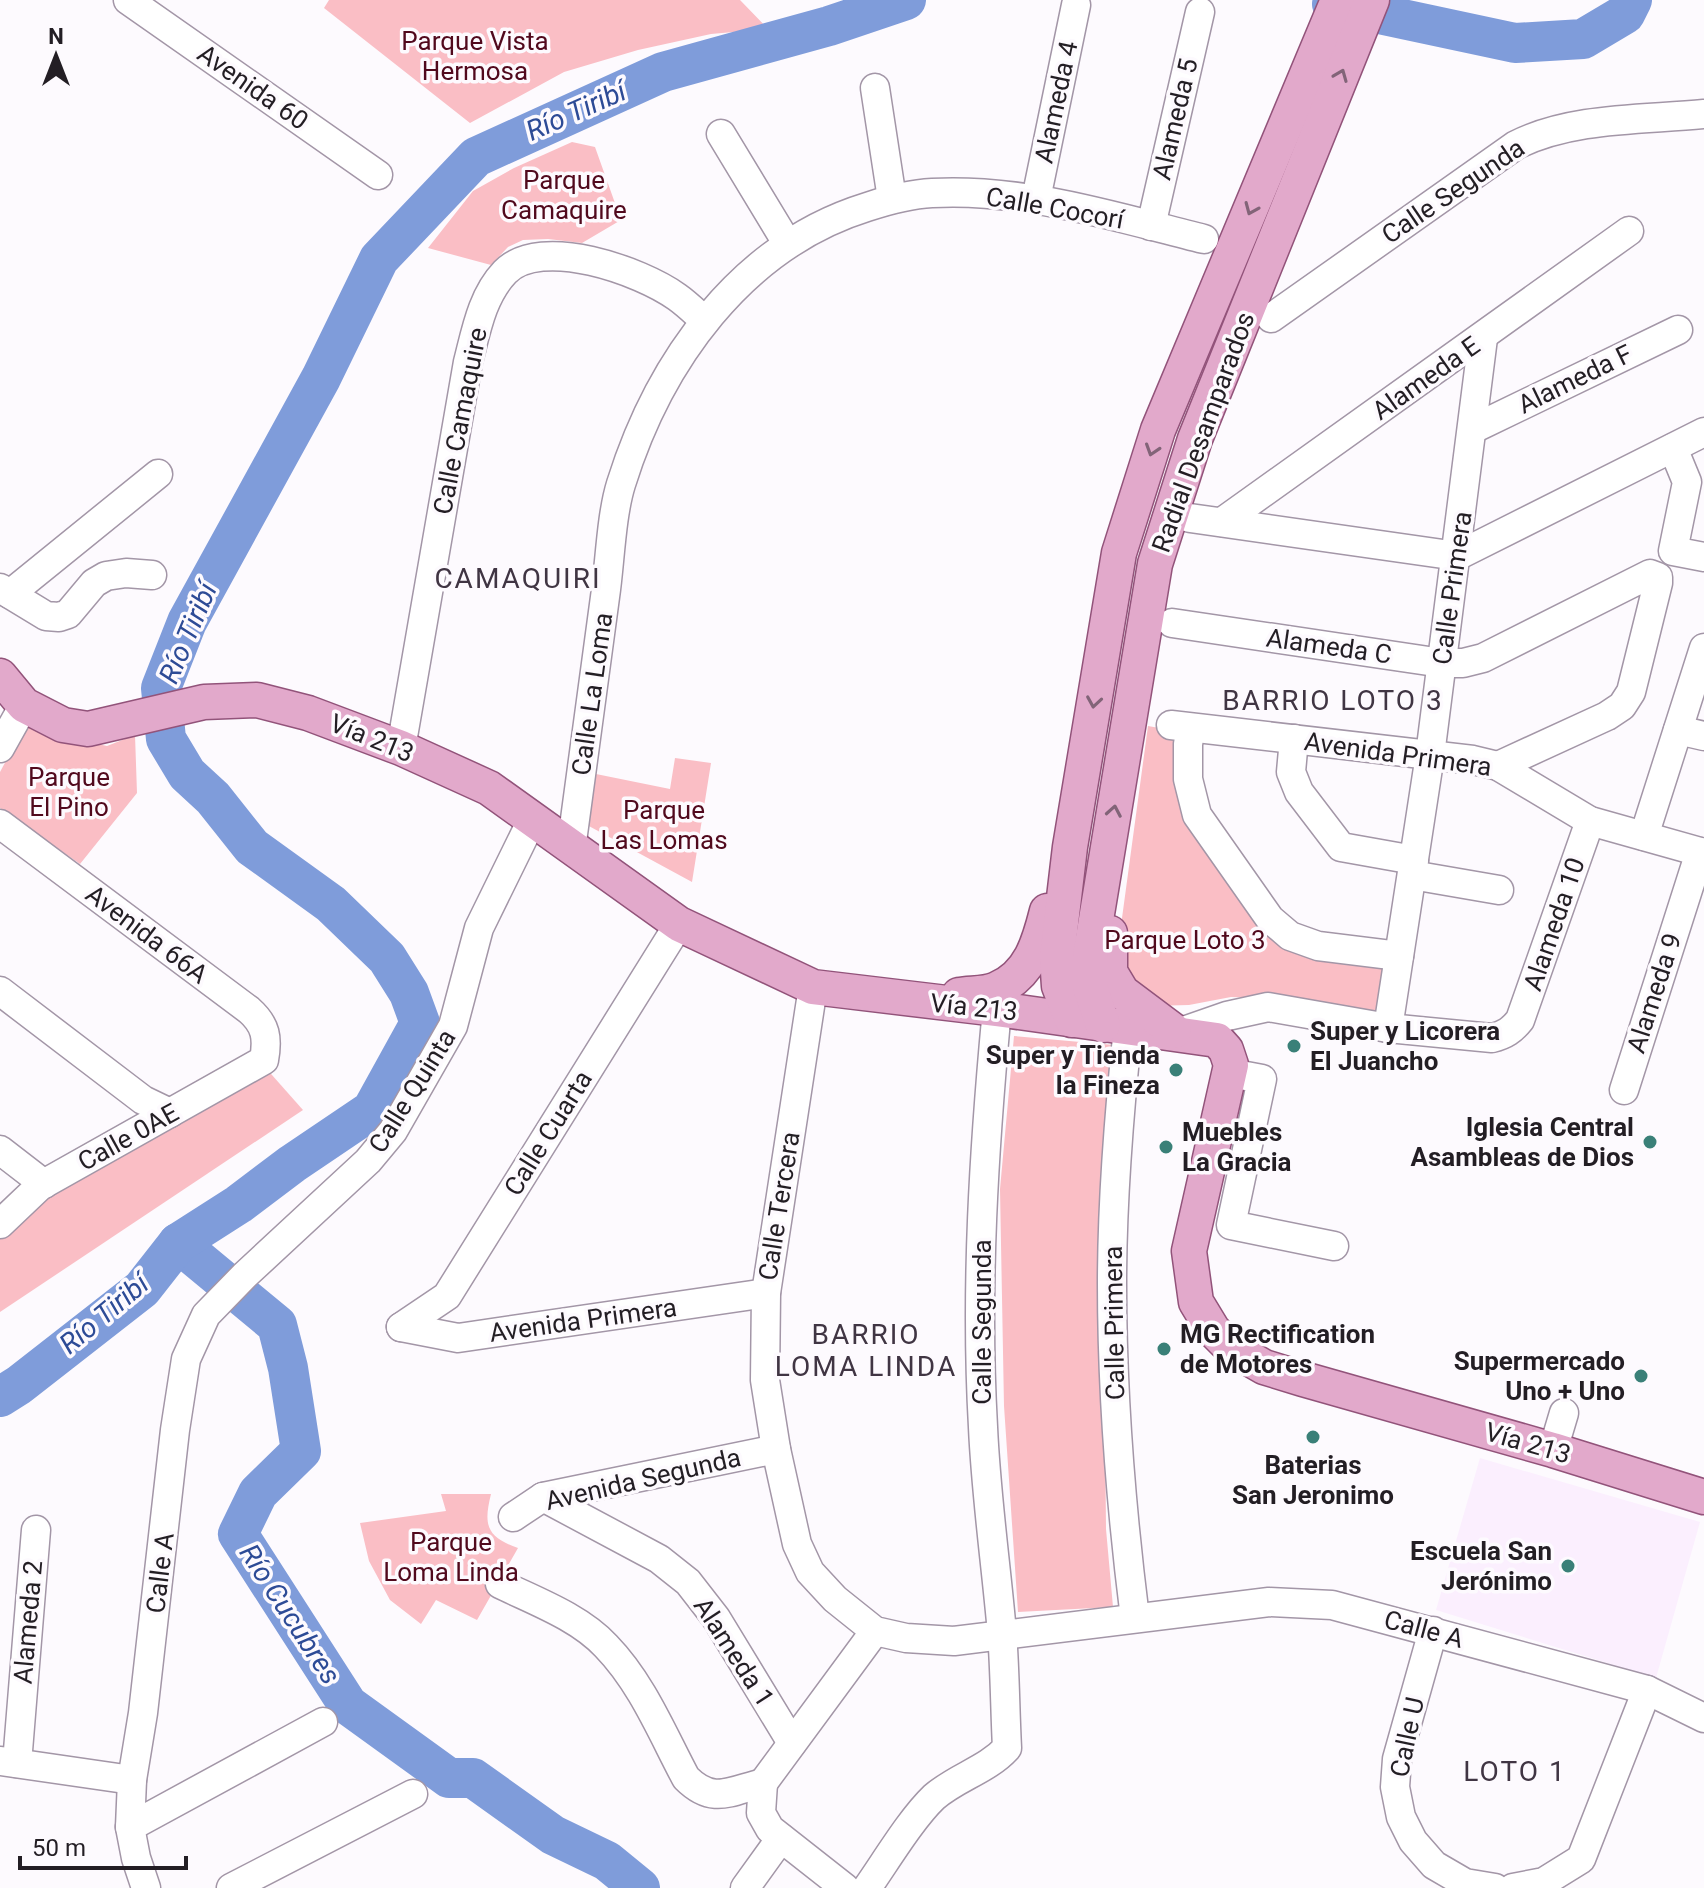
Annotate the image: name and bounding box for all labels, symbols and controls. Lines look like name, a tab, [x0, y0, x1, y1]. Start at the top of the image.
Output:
north arrow	[16, 16, 96, 96]
text: N	[48, 24, 64, 49]
park label: Parque Vista Hermosa	[401, 26, 549, 86]
street label: Avenida 60	[192, 38, 314, 136]
street label: Alameda 4	[1028, 38, 1084, 166]
street label: Alameda 5	[1146, 55, 1204, 183]
one-way arrow	[1332, 69, 1348, 83]
water label: Río Tiribí	[521, 73, 634, 148]
street label: Calle Segunda	[1376, 132, 1530, 250]
park label: Parque Camaquire	[501, 165, 627, 225]
street label: Calle Cocorí	[984, 181, 1128, 235]
one-way arrow	[1245, 201, 1261, 216]
street label: Radial Desamparados	[1146, 308, 1260, 556]
street label: Calle Camaquire	[427, 325, 493, 517]
street label: Alameda E	[1367, 330, 1485, 426]
street label: Alameda F	[1513, 338, 1637, 420]
one-way arrow	[1145, 442, 1161, 456]
street label: Calle Primera	[1426, 509, 1478, 667]
district label: CAMAQUIRI	[434, 562, 602, 595]
water label: Río Tiribí	[152, 575, 225, 688]
street label: Calle La Loma	[566, 611, 618, 777]
street label: Alameda C	[1264, 622, 1394, 670]
district label: BARRIO LOTO 3	[1222, 684, 1444, 717]
one-way arrow	[1086, 696, 1103, 709]
street label: Vía 213	[326, 708, 418, 768]
street label: Avenida Primera	[1302, 726, 1494, 782]
park label: Parque El Pino	[28, 762, 110, 822]
park label: Parque Las Lomas	[600, 795, 728, 855]
one-way arrow	[1104, 804, 1121, 817]
street label: Alameda 10	[1517, 854, 1591, 994]
street label: Avenida 66A	[80, 878, 214, 990]
park label: Parque Loto 3	[1104, 925, 1266, 955]
street label: Alameda 9	[1621, 929, 1687, 1057]
street label: Vía 213	[929, 988, 1019, 1026]
place label: Super y Licorera El Juancho	[1310, 1016, 1500, 1076]
street label: Calle Quinta	[362, 1024, 462, 1158]
marker: Super y Licorera El Juancho	[1285, 1037, 1303, 1055]
place label: Super y Tienda la Fineza	[986, 1040, 1160, 1100]
marker: Super y Tienda la Fineza	[1167, 1061, 1185, 1079]
street label: Calle Cuarta	[498, 1065, 598, 1201]
street label: Calle 0AE	[72, 1097, 184, 1177]
place label: Iglesia Central Asambleas de Dios	[1411, 1112, 1634, 1172]
place label: Muebles La Gracia	[1182, 1117, 1292, 1177]
street label: Calle Tercera	[752, 1130, 806, 1282]
marker: Iglesia Central Asambleas de Dios	[1641, 1133, 1659, 1151]
marker: Muebles La Gracia	[1157, 1138, 1175, 1156]
street label: Calle Segunda	[967, 1239, 997, 1405]
street label: Calle Primera	[1098, 1245, 1130, 1401]
water label: Río Tiribí	[53, 1265, 158, 1361]
street label: Avenida Primera	[487, 1292, 679, 1348]
district label: BARRIO LOMA LINDA	[775, 1318, 957, 1383]
place label: MG Rectification de Motores	[1180, 1319, 1375, 1379]
marker: MG Rectification de Motores	[1155, 1340, 1173, 1358]
place label: Supermercado Uno + Uno	[1454, 1346, 1625, 1406]
marker: Supermercado Uno + Uno	[1632, 1367, 1650, 1385]
street label: Vía 213	[1482, 1417, 1574, 1469]
marker: Baterias San Jeronimo	[1304, 1428, 1322, 1446]
street label: Avenida Segunda	[542, 1442, 744, 1516]
place label: Baterias San Jeronimo	[1232, 1450, 1394, 1510]
park label: Parque Loma Linda	[383, 1527, 519, 1587]
street label: Calle A	[140, 1531, 180, 1615]
place label: Escuela San Jerónimo	[1410, 1536, 1552, 1596]
water label: Río Cucubres	[233, 1538, 347, 1690]
marker: Escuela San Jerónimo	[1559, 1557, 1577, 1575]
street label: Alameda 2	[8, 1559, 48, 1685]
street label: Alameda 1	[688, 1592, 780, 1712]
street label: Calle A	[1381, 1604, 1467, 1654]
street label: Calle U	[1384, 1694, 1430, 1780]
district label: LOTO 1	[1463, 1755, 1567, 1788]
scale bar	[20, 1820, 186, 1870]
text: 50 m	[32, 1834, 86, 1862]

